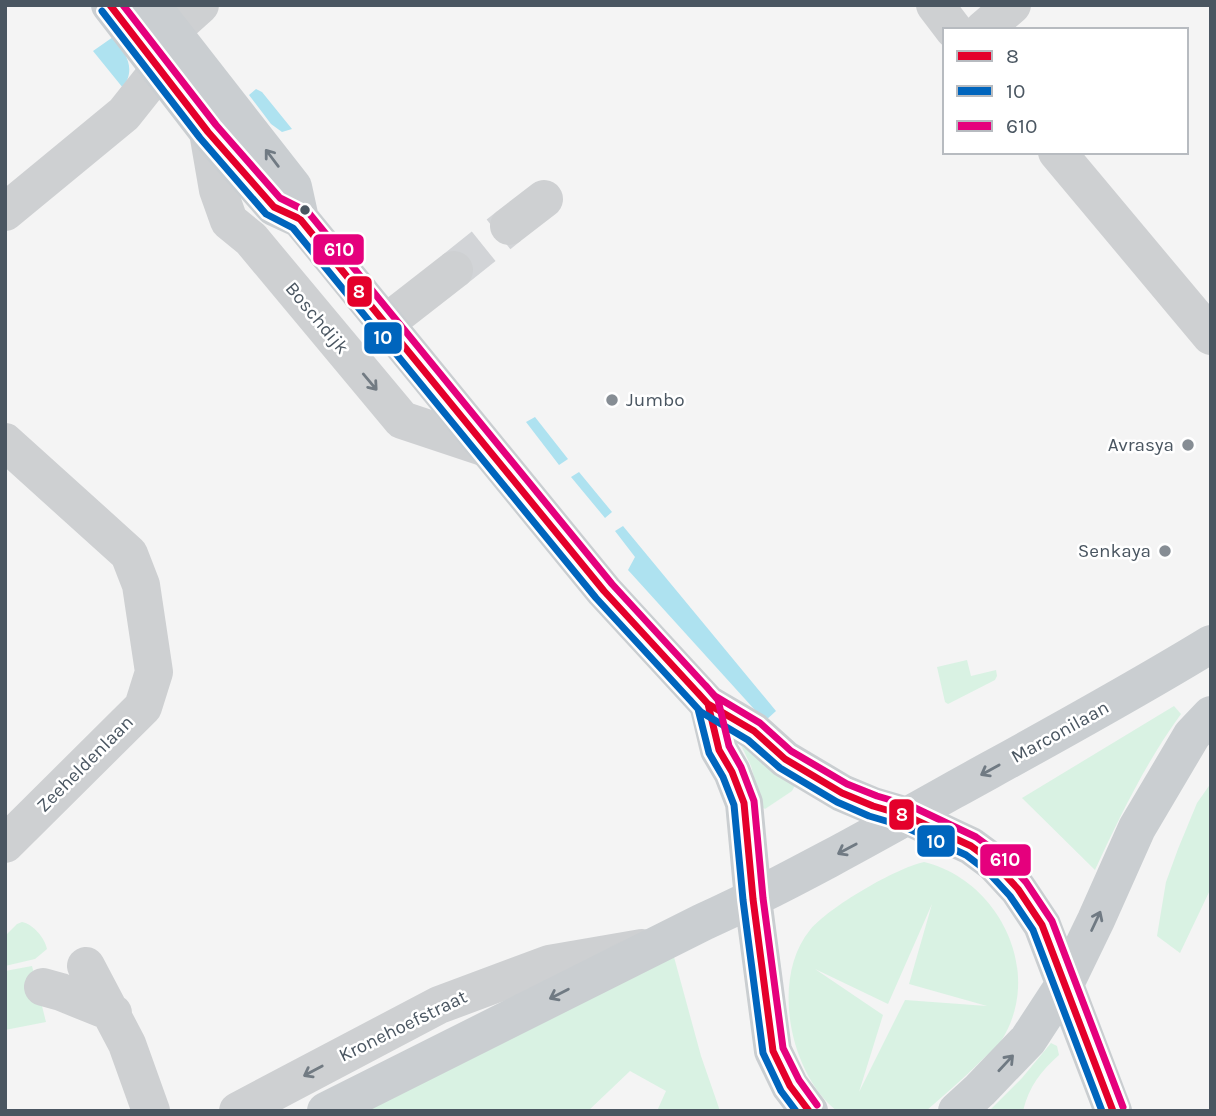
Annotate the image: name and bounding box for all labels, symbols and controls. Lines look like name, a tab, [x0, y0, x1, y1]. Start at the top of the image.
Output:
legend	[943, 28, 1188, 154]
text: 8	[1006, 44, 1019, 68]
text: 10	[1006, 79, 1025, 103]
text: 610	[1006, 114, 1037, 138]
one-way arrow	[264, 149, 279, 168]
unlabelled marker	[298, 203, 312, 217]
line badge: 610	[312, 233, 365, 266]
text: 610	[324, 239, 354, 261]
line badge: 8	[346, 275, 373, 308]
street label: Boschdijk	[281, 278, 354, 359]
text: 8	[353, 281, 365, 303]
line badge: 10	[363, 321, 403, 355]
text: 10	[374, 327, 392, 349]
one-way arrow	[362, 373, 378, 391]
place label: Jumbo	[626, 389, 685, 411]
marker: Jumbo	[604, 392, 620, 408]
place label: Avrasya	[1108, 434, 1174, 456]
marker: Avrasya	[1180, 437, 1196, 453]
place label: Senkaya	[1078, 540, 1151, 562]
marker: Senkaya	[1157, 543, 1173, 559]
street label: Marconilaan	[1007, 696, 1113, 768]
street label: Zeeheldenlaan	[32, 711, 138, 817]
one-way arrow	[981, 763, 1001, 777]
line badge: 8	[888, 798, 915, 831]
text: 8	[896, 804, 908, 826]
line badge: 10	[916, 824, 956, 858]
text: 10	[927, 831, 945, 853]
one-way arrow	[837, 843, 858, 856]
line badge: 610	[979, 843, 1032, 877]
text: 610	[990, 849, 1020, 871]
one-way arrow	[1090, 911, 1103, 932]
street label: Kronehoefstraat	[335, 985, 471, 1067]
one-way arrow	[549, 988, 570, 1002]
one-way arrow	[997, 1055, 1014, 1072]
one-way arrow	[304, 1064, 324, 1078]

